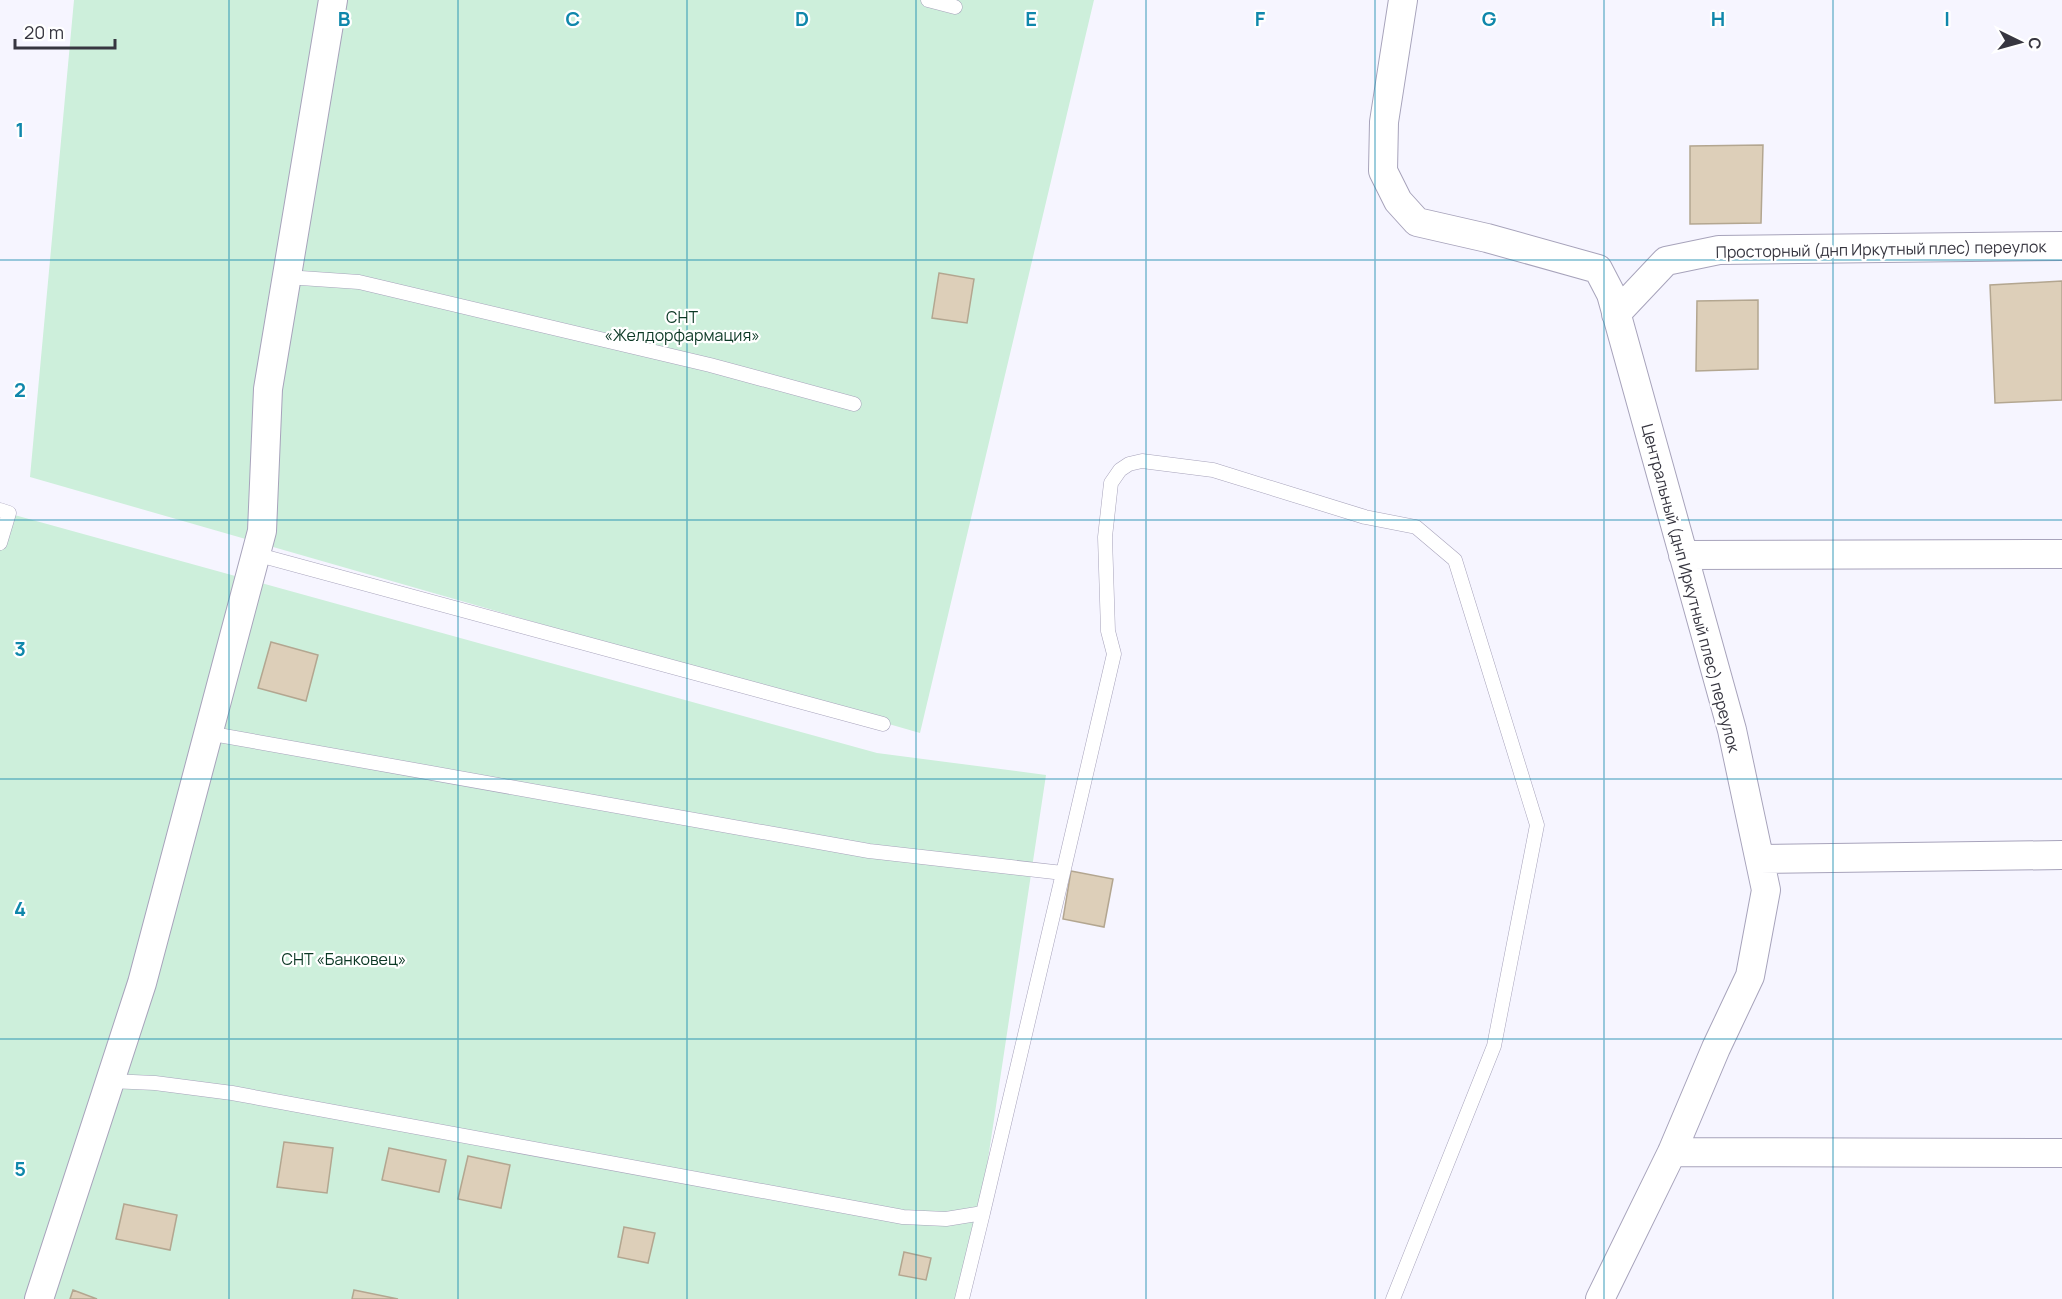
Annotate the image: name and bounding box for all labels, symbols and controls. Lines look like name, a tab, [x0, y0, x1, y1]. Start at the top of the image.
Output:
text: B	[338, 5, 351, 32]
text: C	[566, 5, 580, 32]
text: D	[795, 5, 809, 32]
text: E	[1025, 5, 1037, 32]
text: F	[1255, 5, 1266, 32]
text: G	[1482, 5, 1497, 32]
text: H	[1711, 5, 1725, 32]
text: I	[1944, 5, 1950, 32]
scale bar	[15, 12, 116, 50]
north arrow	[1990, 12, 2050, 72]
text: 20 m	[24, 20, 64, 44]
text: С	[2023, 36, 2046, 50]
text: 1	[16, 116, 24, 143]
street label: Просторный (днп Иркутный плес) переулок	[1716, 235, 2048, 263]
park label: СНТ «Желдорфармация»	[604, 306, 760, 346]
text: 2	[14, 376, 26, 403]
street label: Центральный (днп Иркутный плес) переулок	[1636, 421, 1746, 756]
text: 3	[14, 635, 26, 662]
text: 4	[14, 895, 26, 922]
park label: СНТ «Банковец»	[282, 948, 406, 970]
text: 5	[14, 1155, 26, 1182]

